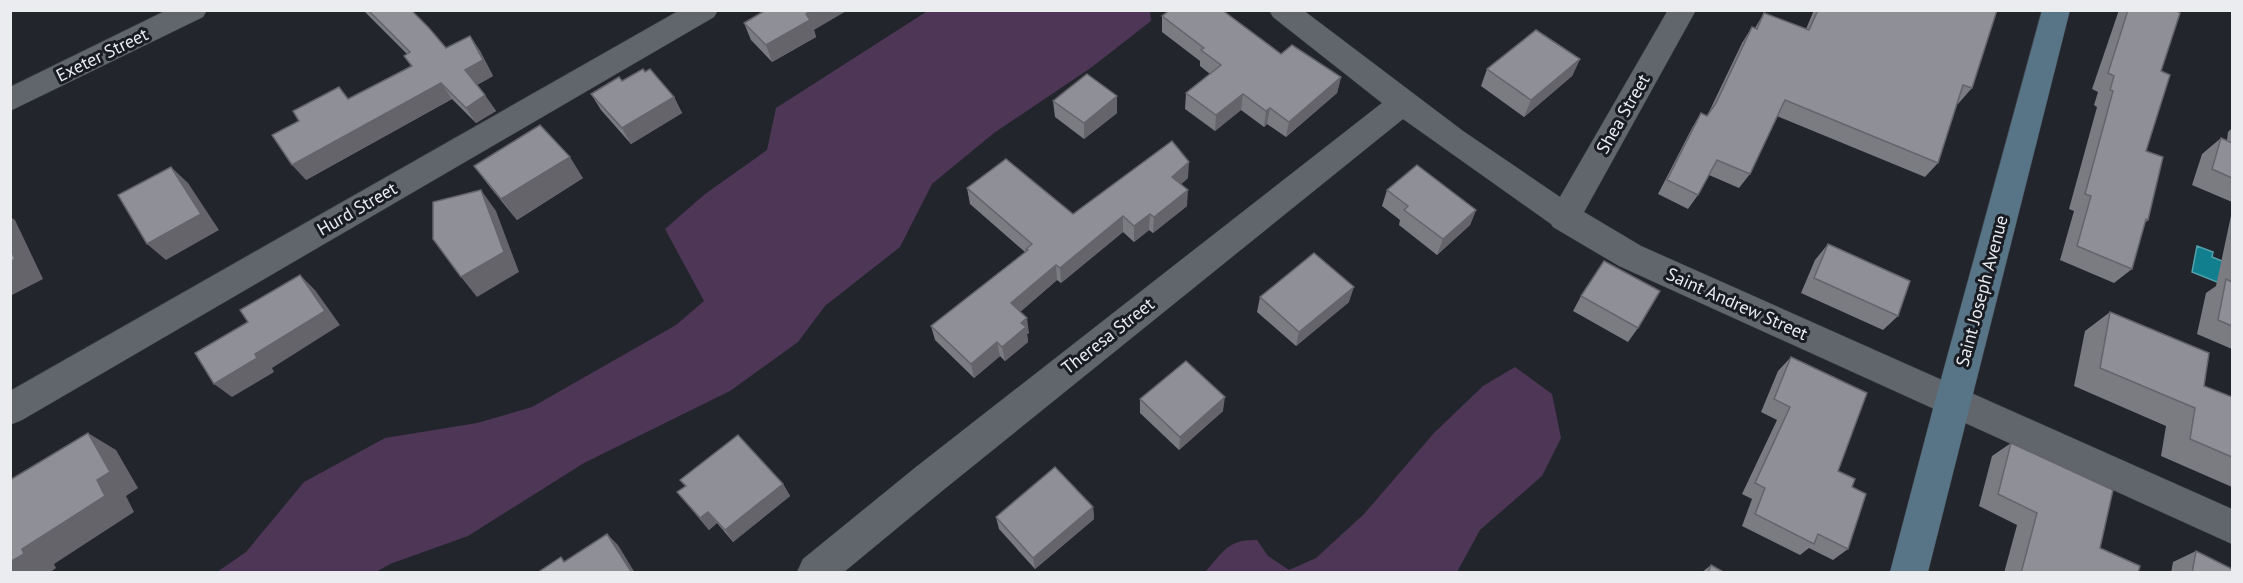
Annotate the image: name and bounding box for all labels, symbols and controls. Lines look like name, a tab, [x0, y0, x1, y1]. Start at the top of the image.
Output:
street label: Exeter Street	[52, 22, 152, 87]
street label: Shea Street	[1591, 70, 1655, 158]
street label: Hurd Street	[313, 177, 401, 241]
street label: Saint Joseph Avenue	[1950, 213, 2013, 369]
street label: Saint Andrew Street	[1663, 262, 1811, 345]
street label: Theresa Street	[1057, 292, 1159, 379]

